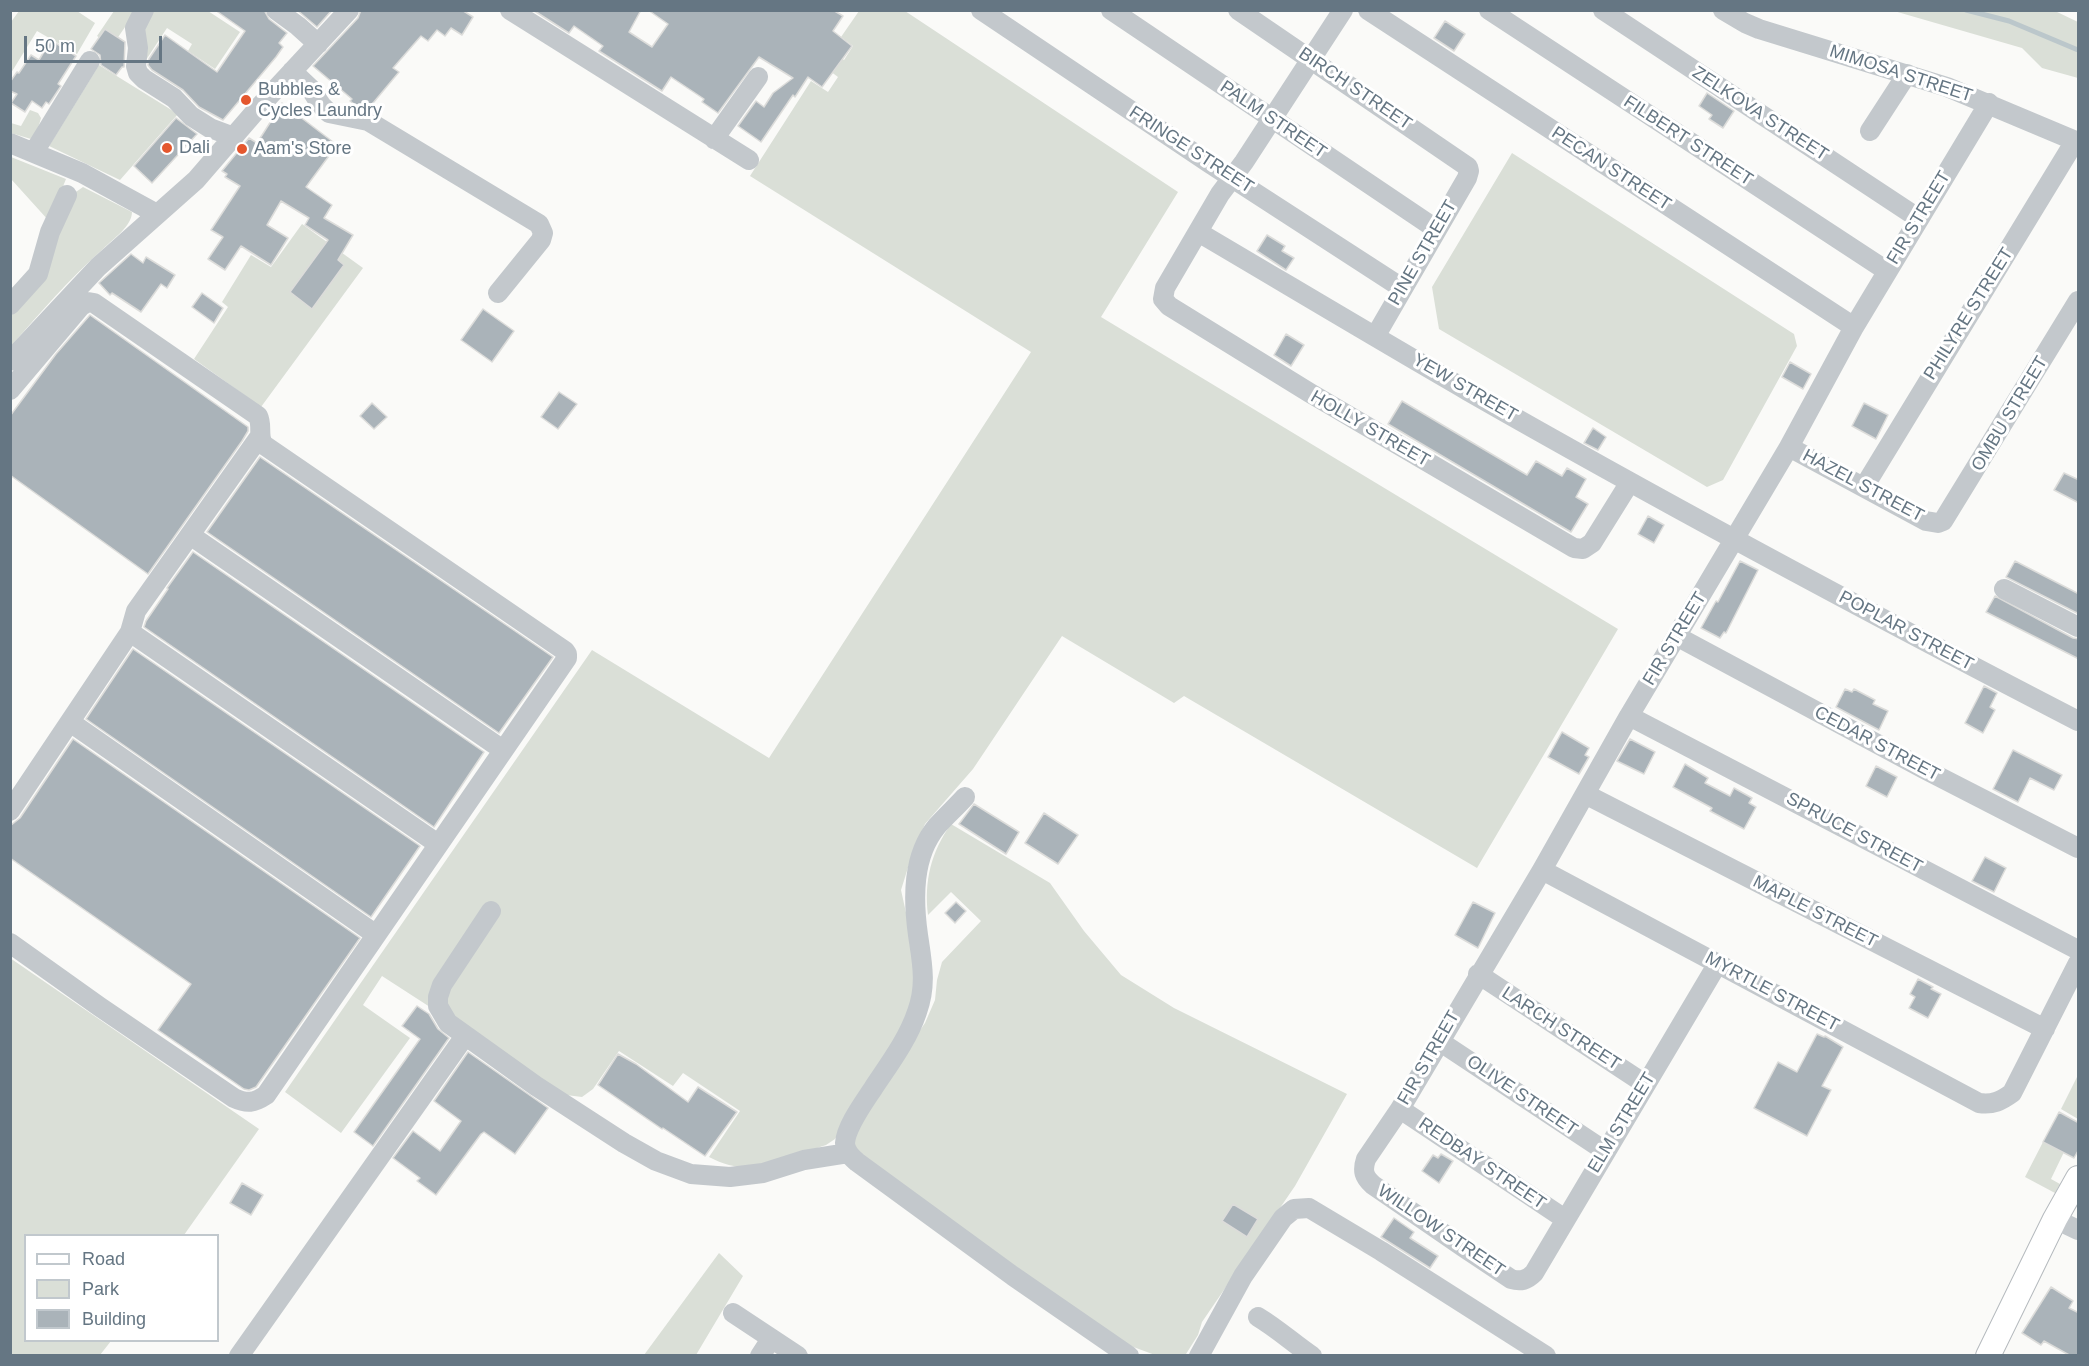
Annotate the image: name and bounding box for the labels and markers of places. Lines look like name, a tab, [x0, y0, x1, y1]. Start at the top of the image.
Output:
place label: Bubbles & Cycles Laundry	[258, 79, 382, 122]
marker: Bubbles & Cycles Laundry	[239, 93, 253, 107]
place label: Dali	[179, 137, 210, 159]
place label: Aam's Store	[254, 138, 351, 160]
marker: Dali	[160, 141, 174, 155]
marker: Aam's Store	[235, 142, 249, 156]

